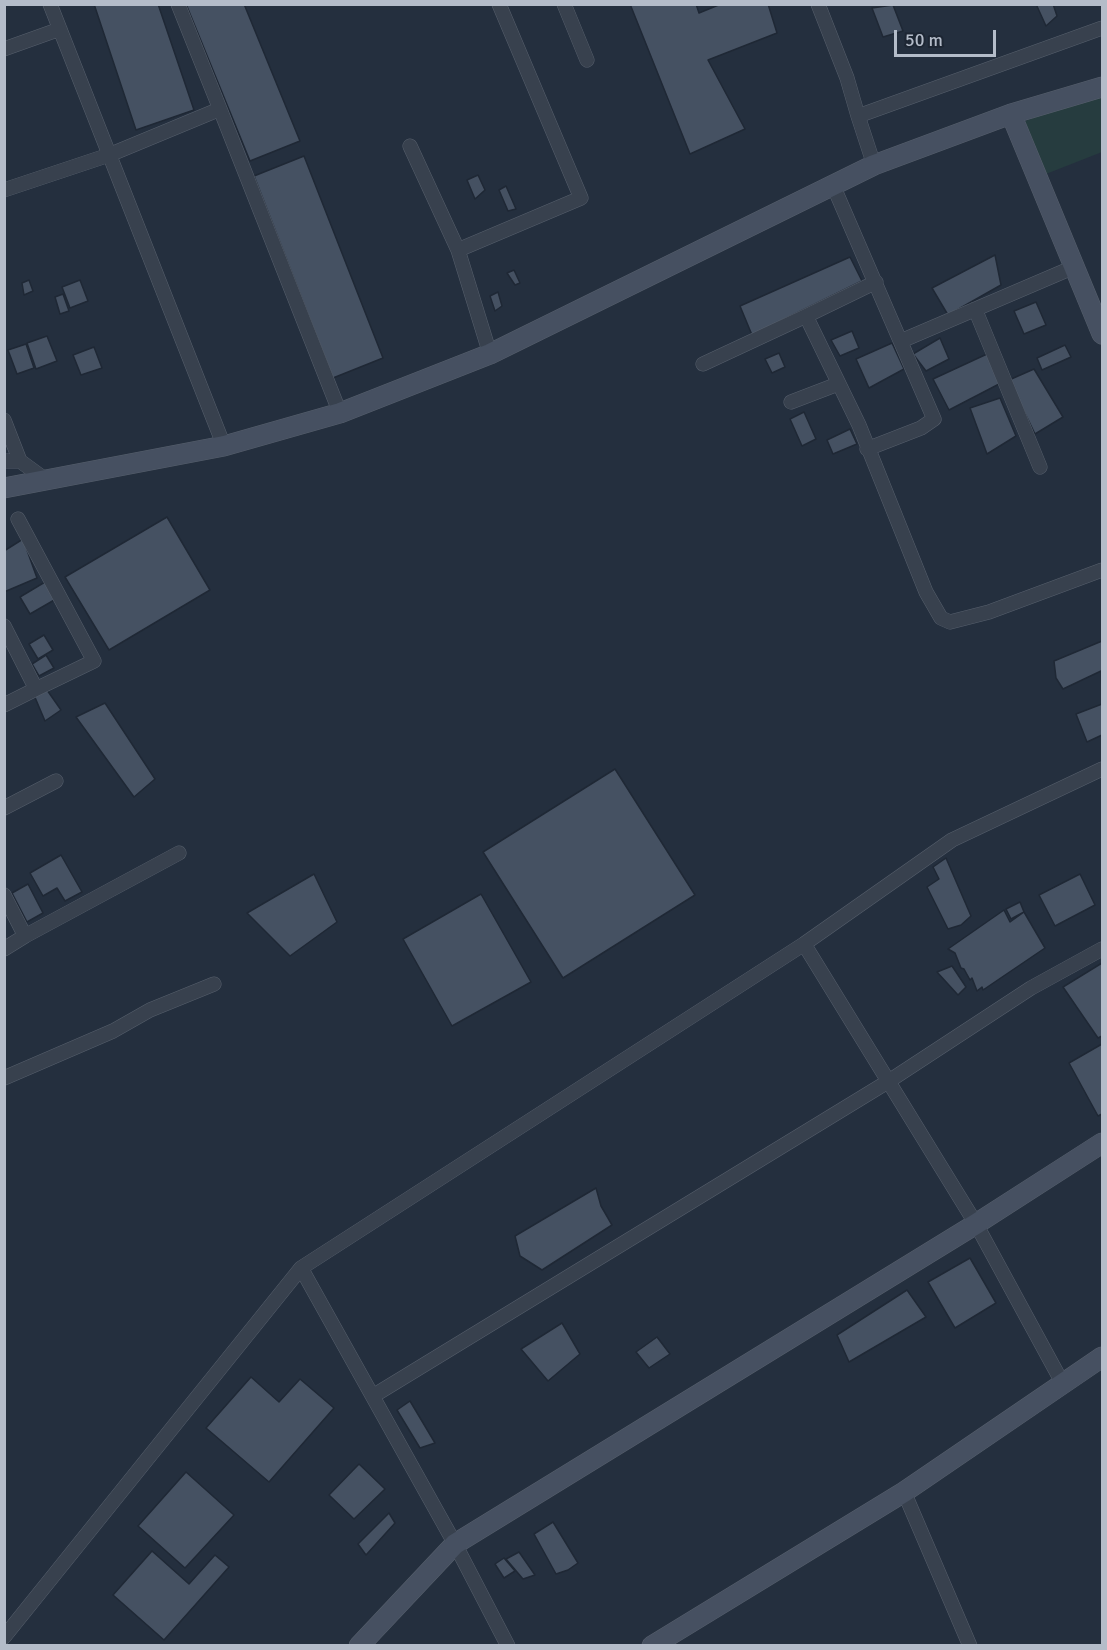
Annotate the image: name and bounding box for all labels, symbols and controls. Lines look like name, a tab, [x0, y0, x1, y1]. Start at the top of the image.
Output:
scale bar	[897, 18, 999, 56]
text: 50 m	[905, 29, 943, 51]

